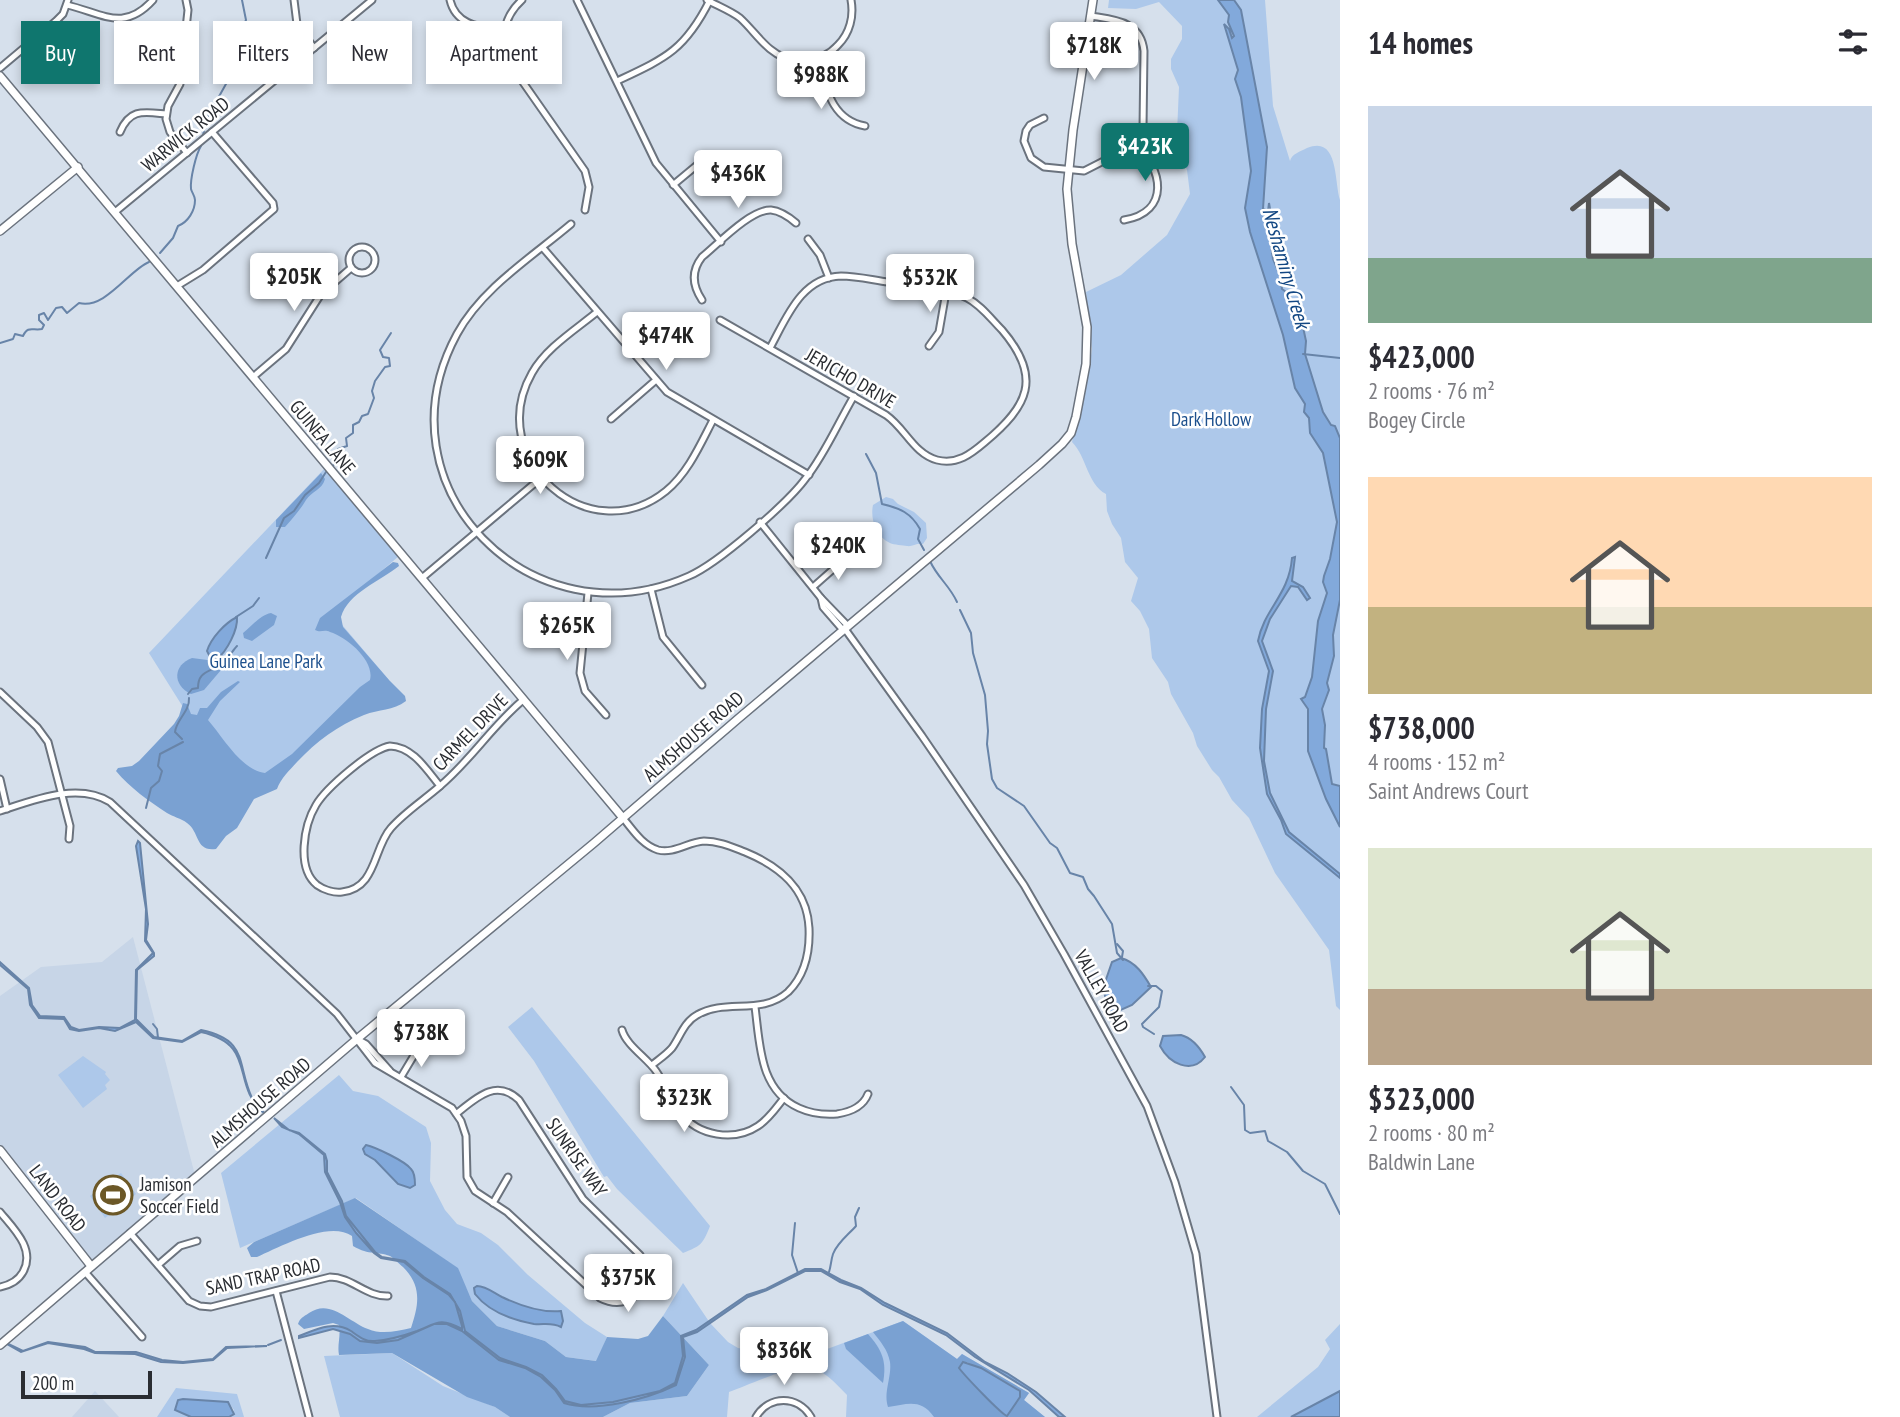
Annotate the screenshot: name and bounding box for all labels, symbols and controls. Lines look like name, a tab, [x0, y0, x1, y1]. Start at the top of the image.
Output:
chip: Buy	[21, 21, 100, 84]
chip: Rent	[114, 21, 199, 84]
chip: Filters	[213, 21, 313, 84]
chip: New	[327, 21, 412, 84]
chip: Apartment	[426, 21, 562, 84]
pin: $718K	[1045, 22, 1143, 82]
text: 14 homes	[1368, 23, 1473, 62]
icon: filters	[1834, 23, 1872, 61]
text: $718K	[1066, 30, 1122, 59]
pin: $988K	[772, 52, 870, 111]
text: $988K	[793, 59, 849, 88]
street label: WARWICK ROAD	[136, 91, 234, 177]
pin: $423K	[1096, 124, 1194, 183]
text: $423K	[1117, 131, 1173, 160]
pin: $436K	[689, 150, 787, 210]
icon: home	[1557, 151, 1683, 277]
text: $436K	[710, 158, 766, 187]
water label: Neshaminy Creek	[1256, 204, 1317, 334]
pin: $205K	[245, 254, 343, 313]
pin: $532K	[881, 254, 979, 314]
text: $205K	[266, 261, 322, 290]
text: $532K	[902, 262, 958, 291]
pin: $474K	[617, 312, 715, 372]
text: $474K	[638, 320, 694, 349]
text: $423,000	[1368, 337, 1475, 376]
street label: JERICHO DRIVE	[801, 342, 900, 413]
text: 2 rooms · 76 m²	[1368, 376, 1495, 405]
street label: GUINEA LANE	[285, 395, 361, 479]
text: Bogey Circle	[1368, 405, 1466, 434]
park label: Dark Hollow	[1171, 407, 1252, 431]
pin: $609K	[491, 436, 589, 496]
text: $609K	[512, 444, 568, 473]
pin: $240K	[789, 522, 887, 582]
icon: home	[1557, 522, 1683, 648]
text: $240K	[810, 530, 866, 559]
pin: $265K	[518, 602, 616, 662]
text: $265K	[539, 610, 595, 639]
park label: Guinea Lane Park	[209, 649, 323, 673]
street label: ALMSHOUSE ROAD	[638, 686, 748, 786]
street label: CARMEL DRIVE	[427, 688, 513, 776]
text: $738,000	[1368, 708, 1475, 747]
text: 4 rooms · 152 m²	[1368, 747, 1505, 776]
text: Saint Andrews Court	[1368, 776, 1528, 805]
icon: home	[1557, 893, 1683, 1019]
street label: VALLEY ROAD	[1069, 945, 1135, 1037]
pin: $738K	[372, 1010, 470, 1069]
text: $738K	[393, 1017, 449, 1046]
street label: ALMSHOUSE ROAD	[205, 1052, 315, 1152]
pin: $323K	[635, 1074, 733, 1134]
text: $323,000	[1368, 1079, 1475, 1118]
text: $323K	[656, 1082, 712, 1111]
street label: SUNRISE WAY	[541, 1113, 613, 1201]
text: 2 rooms · 80 m²	[1368, 1118, 1495, 1147]
text: Baldwin Lane	[1368, 1147, 1475, 1176]
street label: LAND ROAD	[24, 1160, 92, 1236]
place label: Jamison Soccer Field	[139, 1172, 219, 1218]
sports icon: Jamison Soccer Field	[92, 1174, 134, 1216]
street label: SAND TRAP ROAD	[203, 1252, 323, 1300]
pin: $375K	[579, 1254, 677, 1314]
text: $375K	[600, 1262, 656, 1291]
pin: $836K	[735, 1328, 833, 1387]
text: $836K	[756, 1335, 812, 1364]
scale bar	[21, 1368, 152, 1400]
text: 200 m	[32, 1371, 74, 1395]

